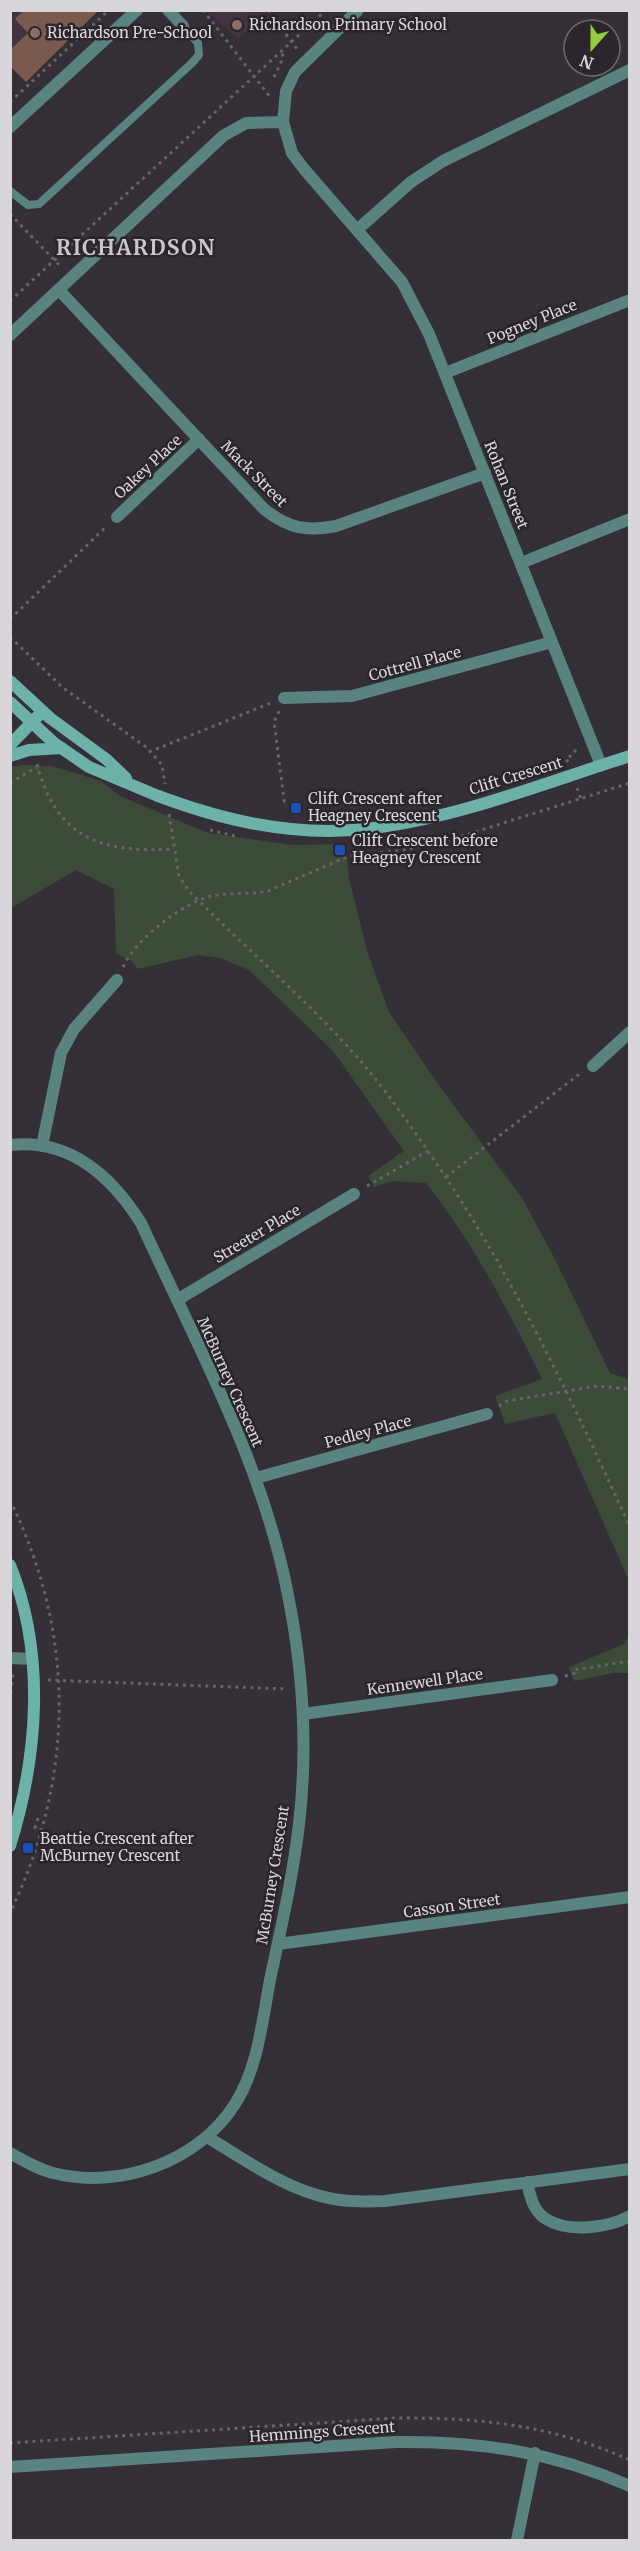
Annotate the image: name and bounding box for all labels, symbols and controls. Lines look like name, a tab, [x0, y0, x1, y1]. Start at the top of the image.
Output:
place label: Richardson Primary School	[249, 15, 447, 34]
marker: Richardson Primary School	[230, 18, 244, 32]
north arrow	[562, 18, 622, 78]
place label: Richardson Pre-School	[47, 23, 212, 42]
marker: Richardson Pre-School	[28, 26, 42, 40]
text: N	[577, 50, 596, 74]
district label: RICHARDSON	[56, 234, 216, 261]
street label: Pogney Place	[484, 295, 580, 348]
street label: Oakey Place	[110, 430, 186, 503]
street label: Mack Street	[217, 436, 292, 511]
street label: Rohan Street	[480, 438, 533, 532]
street label: Cottrell Place	[367, 642, 463, 685]
street label: Clift Crescent	[467, 752, 565, 799]
place label: Clift Crescent after Heagney Crescent	[308, 789, 442, 825]
marker: Clift Crescent after Heagney Crescent	[289, 801, 303, 815]
place label: Clift Crescent before Heagney Crescent	[352, 831, 498, 867]
marker: Clift Crescent before Heagney Crescent	[333, 843, 347, 857]
street label: Streeter Place	[210, 1200, 304, 1267]
street label: McBurney Crescent	[193, 1314, 268, 1450]
street label: Pedley Place	[322, 1411, 413, 1452]
street label: Kennewell Place	[366, 1664, 484, 1699]
street label: McBurney Crescent	[252, 1804, 293, 1946]
place label: Beattie Crescent after McBurney Crescent	[40, 1829, 194, 1865]
marker: Beattie Crescent after McBurney Crescent	[21, 1841, 35, 1855]
street label: Casson Street	[402, 1889, 502, 1922]
street label: Hemmings Crescent	[248, 2417, 396, 2446]

